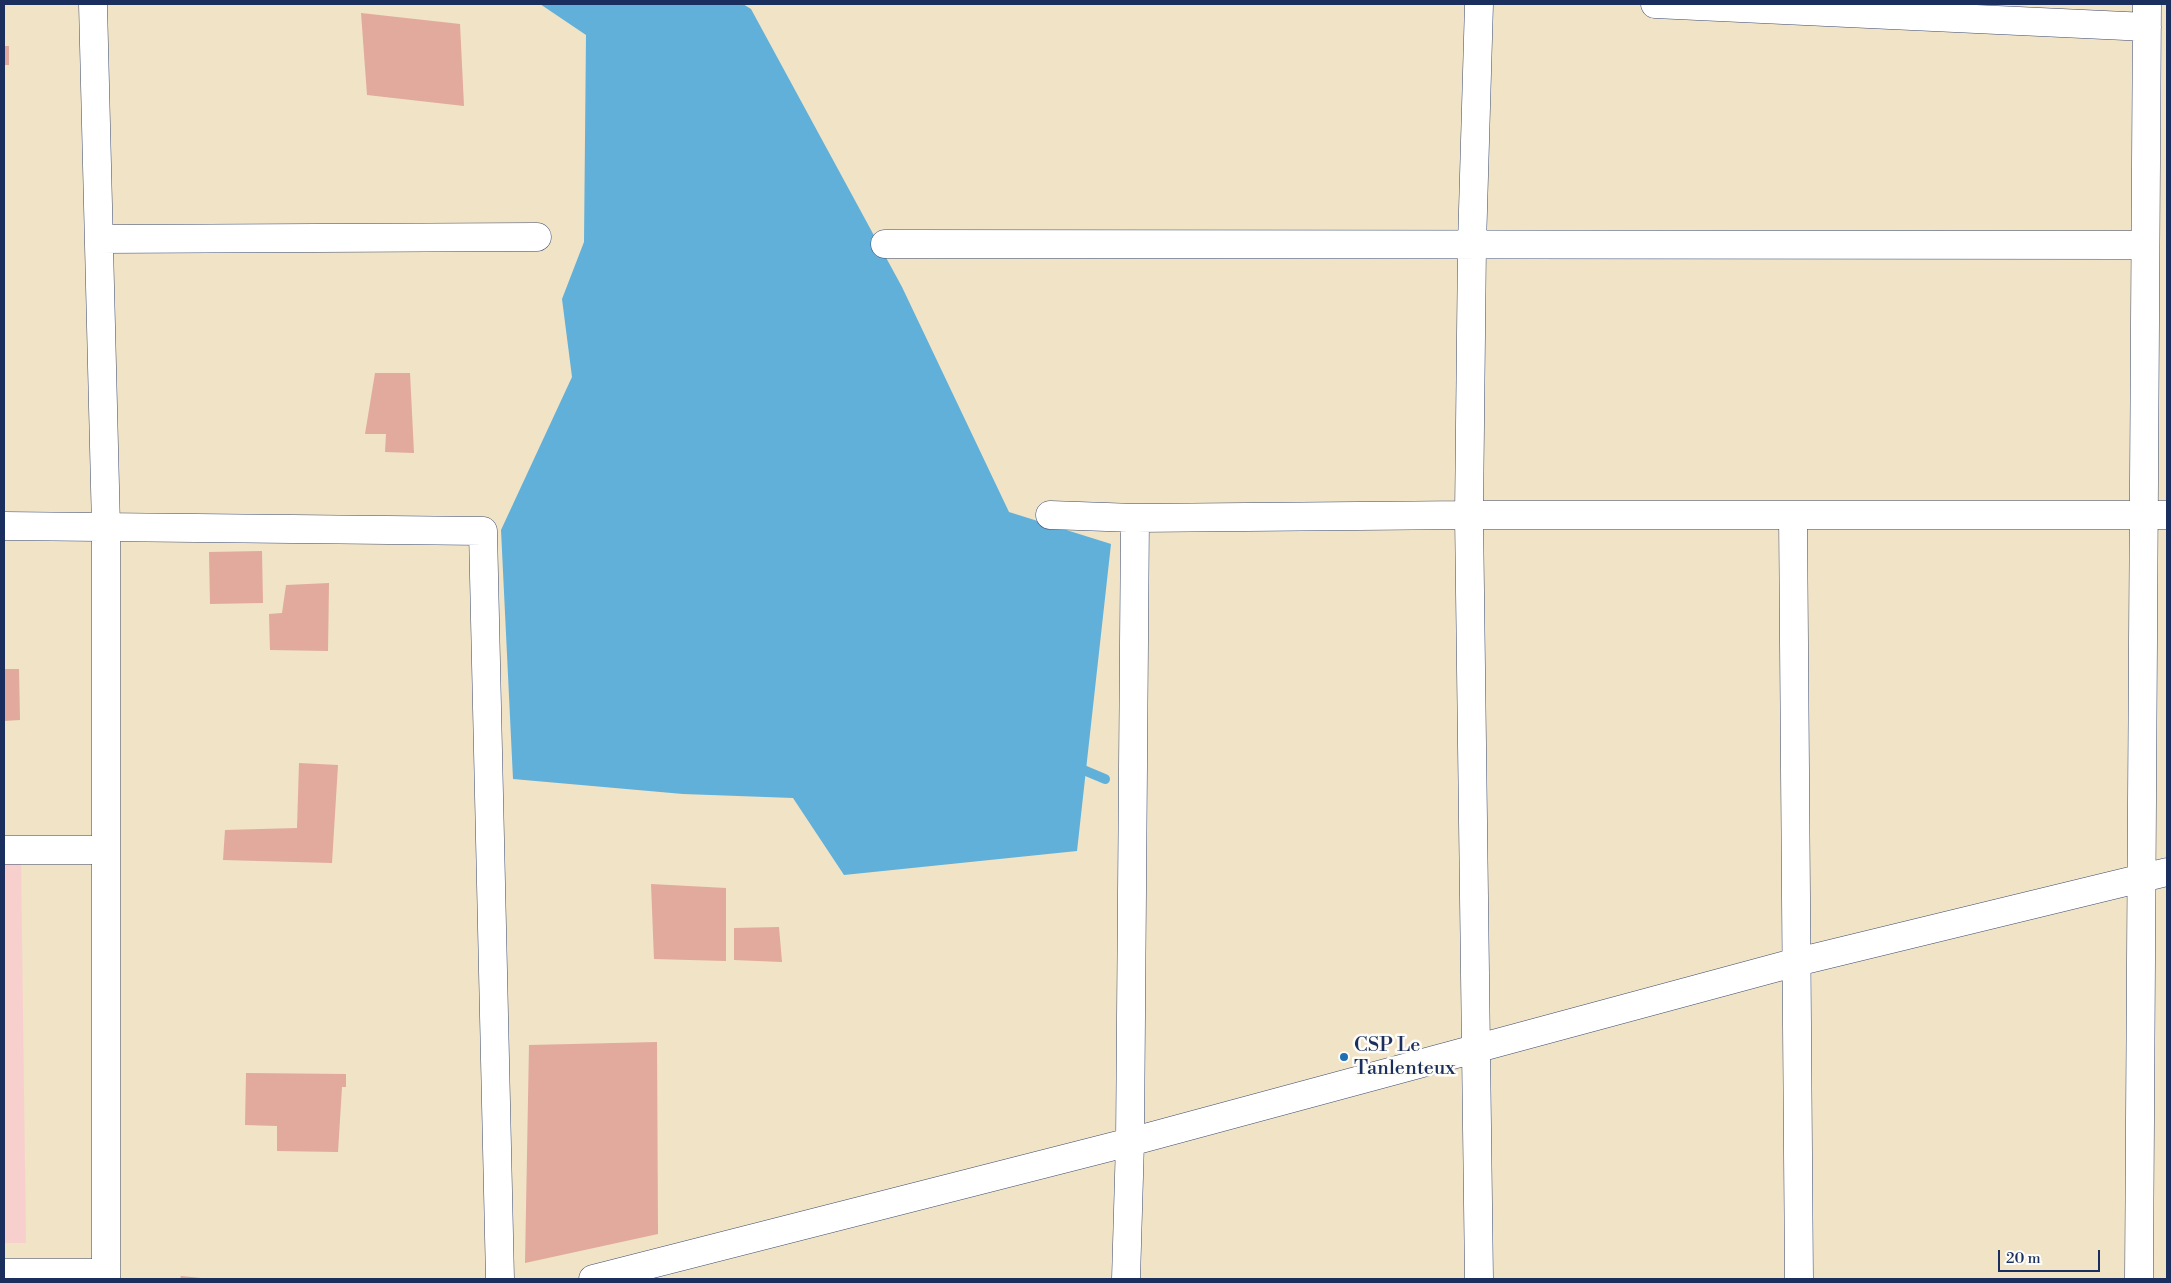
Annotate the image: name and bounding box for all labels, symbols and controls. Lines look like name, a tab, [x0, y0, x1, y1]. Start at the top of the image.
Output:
place label: CSP Le Tanlenteux	[1354, 1034, 1455, 1081]
marker: CSP Le Tanlenteux	[1338, 1051, 1350, 1063]
scale bar	[2001, 1240, 2104, 1272]
text: 20 m	[2006, 1249, 2041, 1268]

